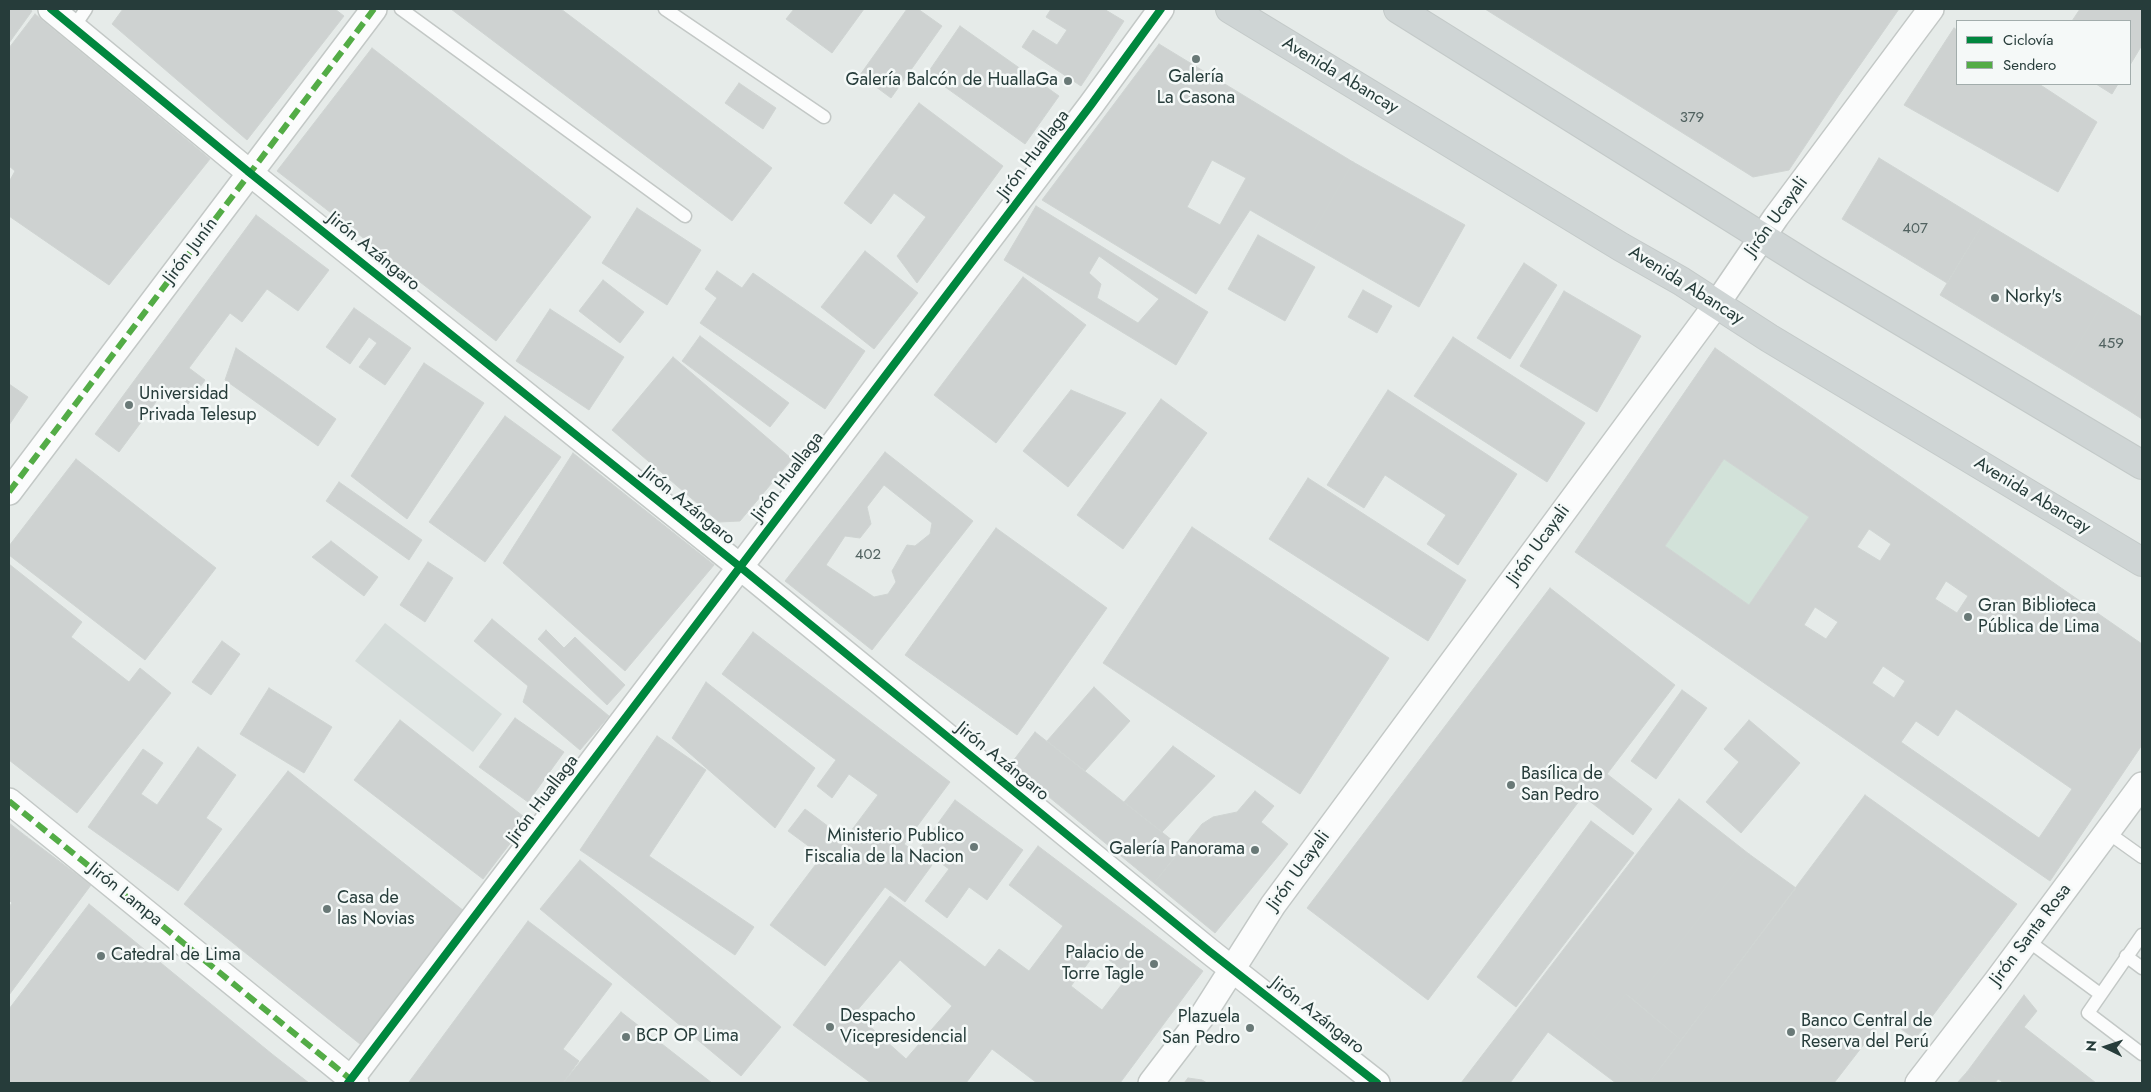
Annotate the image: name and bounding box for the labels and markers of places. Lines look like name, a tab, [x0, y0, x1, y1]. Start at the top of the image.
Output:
marker: Galería La Casona	[1190, 53, 1202, 65]
place label: Galería La Casona	[1157, 67, 1235, 110]
place label: Galería Balcón de HuallaGa	[845, 70, 1058, 92]
marker: Galería Balcón de HuallaGa	[1062, 75, 1074, 87]
place label: Norky's	[2005, 287, 2062, 309]
marker: Norky's	[1989, 292, 2001, 304]
place label: Universidad Privada Telesup	[139, 384, 256, 426]
marker: Universidad Privada Telesup	[123, 399, 135, 411]
place label: Gran Biblioteca Pública de Lima	[1978, 596, 2099, 638]
marker: Gran Biblioteca Pública de Lima	[1962, 611, 1974, 623]
place label: Basílica de San Pedro	[1521, 764, 1603, 806]
marker: Basílica de San Pedro	[1505, 779, 1517, 791]
place label: Ministerio Publico Fiscalia de la Nacion	[805, 826, 964, 869]
place label: Galería Panorama	[1109, 839, 1245, 861]
marker: Ministerio Publico Fiscalia de la Nacion	[968, 841, 980, 853]
marker: Galería Panorama	[1249, 844, 1261, 856]
place label: Casa de las Novias	[337, 888, 414, 931]
marker: Casa de las Novias	[321, 903, 333, 915]
place label: Palacio de Torre Tagle	[1062, 943, 1144, 986]
place label: Catedral de Lima	[111, 945, 241, 967]
marker: Catedral de Lima	[95, 950, 107, 962]
marker: Palacio de Torre Tagle	[1148, 958, 1160, 970]
place label: Despacho Vicepresidencial	[840, 1006, 967, 1048]
place label: Plazuela San Pedro	[1162, 1007, 1240, 1050]
place label: Banco Central de Reserva del Perú	[1801, 1011, 1932, 1054]
marker: Despacho Vicepresidencial	[824, 1021, 836, 1033]
marker: Plazuela San Pedro	[1244, 1022, 1256, 1034]
place label: BCP OP Lima	[636, 1026, 739, 1048]
marker: Banco Central de Reserva del Perú	[1785, 1026, 1797, 1038]
marker: BCP OP Lima	[620, 1031, 632, 1043]

